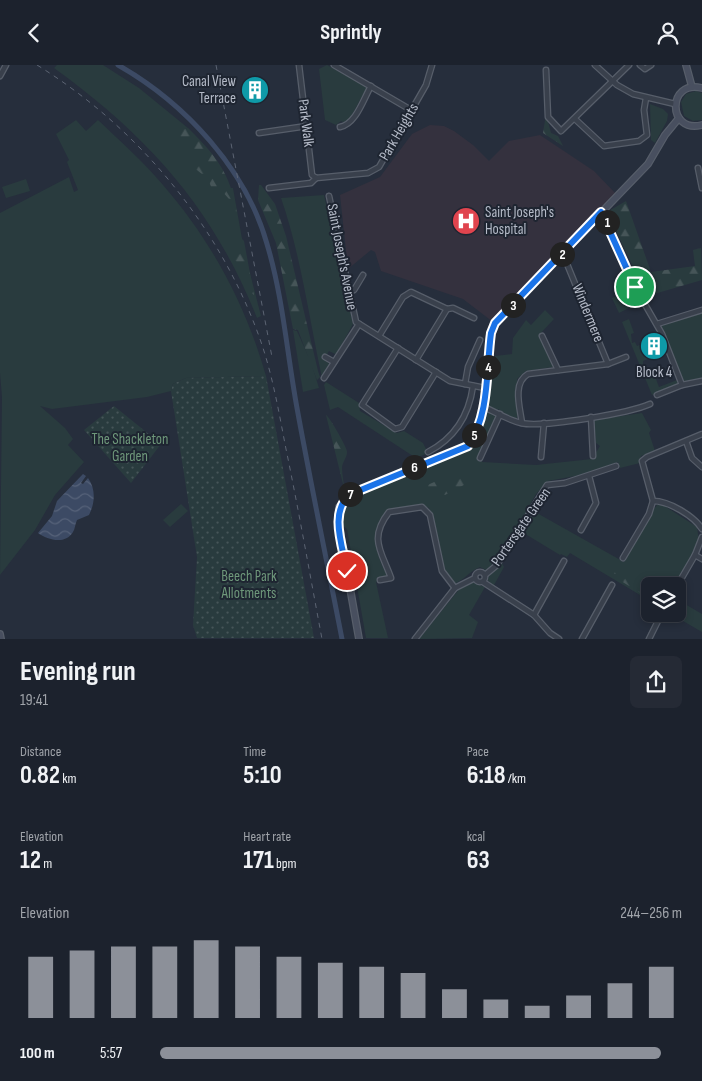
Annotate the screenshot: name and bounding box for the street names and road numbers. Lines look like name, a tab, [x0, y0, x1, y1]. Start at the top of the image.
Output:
street label: Park Walk	[294, 98, 318, 148]
street label: Park Heights	[375, 100, 423, 164]
street label: Saint Joseph's Avenue	[322, 202, 362, 312]
street label: Windermere	[568, 281, 608, 345]
street label: Portersgate Green	[487, 484, 555, 570]

